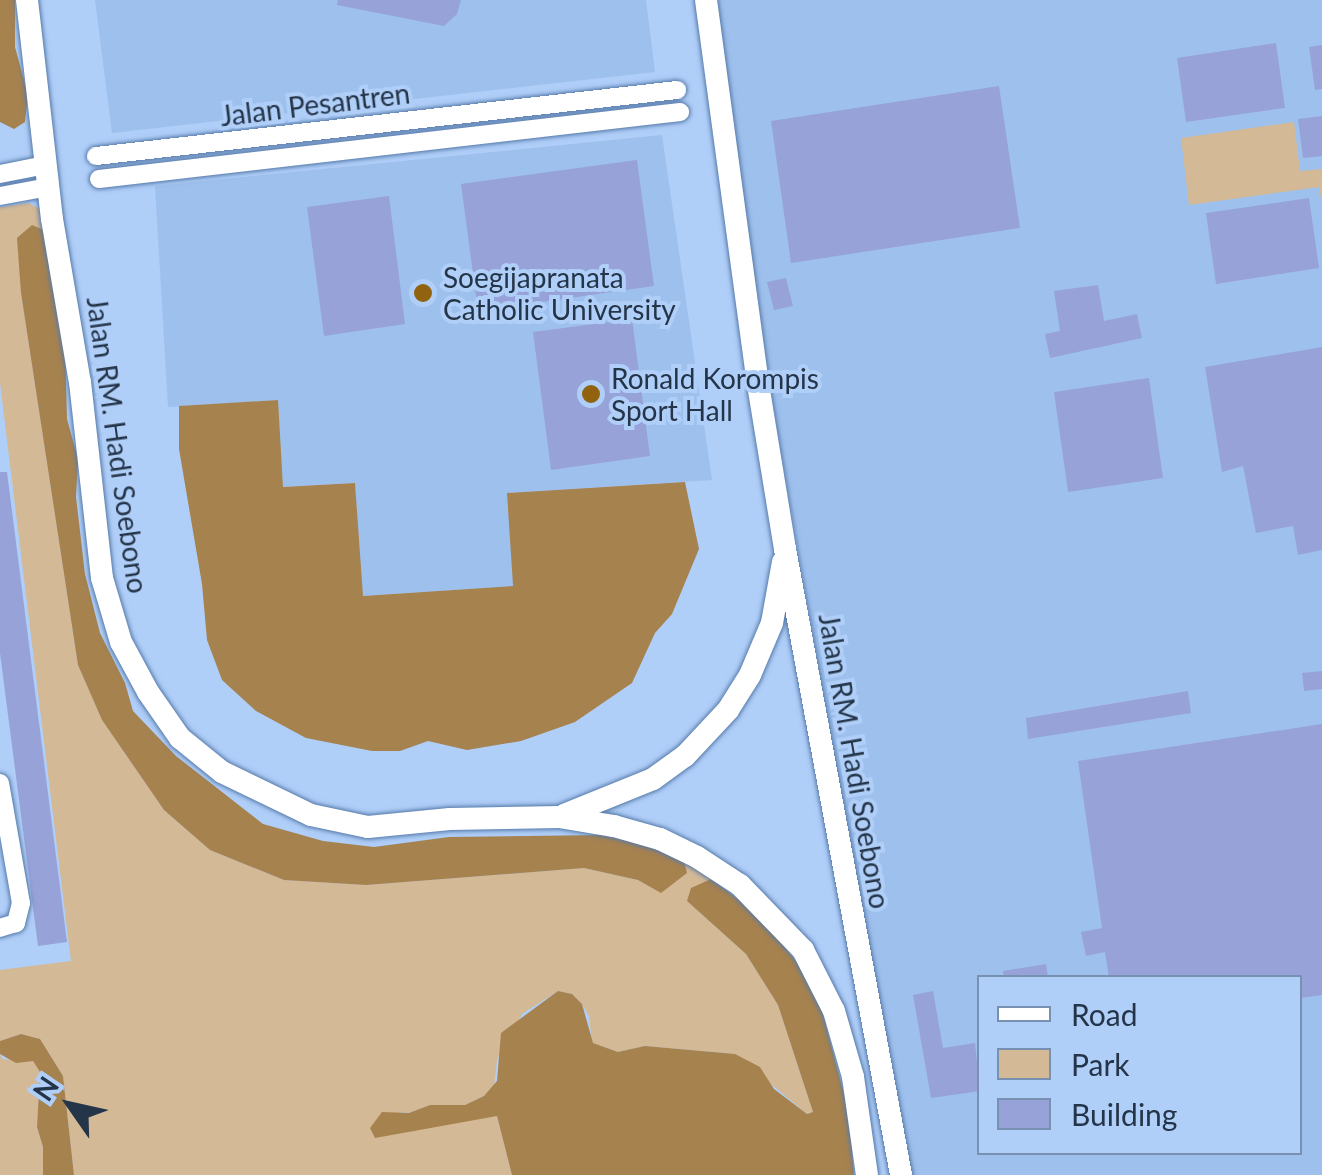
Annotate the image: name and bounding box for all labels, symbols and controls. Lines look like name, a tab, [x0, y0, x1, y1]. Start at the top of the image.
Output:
street label: Jalan Pesantren	[218, 76, 412, 132]
place label: Soegijapranata Catholic University	[443, 260, 676, 326]
marker: Soegijapranata Catholic University	[412, 282, 434, 304]
street label: Jalan RM. Hadi Soebono	[81, 295, 155, 595]
place label: Ronald Korompis Sport Hall	[611, 361, 819, 427]
marker: Ronald Korompis Sport Hall	[580, 383, 602, 405]
street label: Jalan RM. Hadi Soebono	[812, 611, 898, 911]
legend	[977, 975, 1302, 1155]
text: Road	[1071, 996, 1138, 1032]
text: Park	[1071, 1046, 1130, 1082]
north arrow	[20, 1055, 120, 1155]
text: N	[25, 1070, 65, 1107]
text: Building	[1071, 1096, 1177, 1132]

